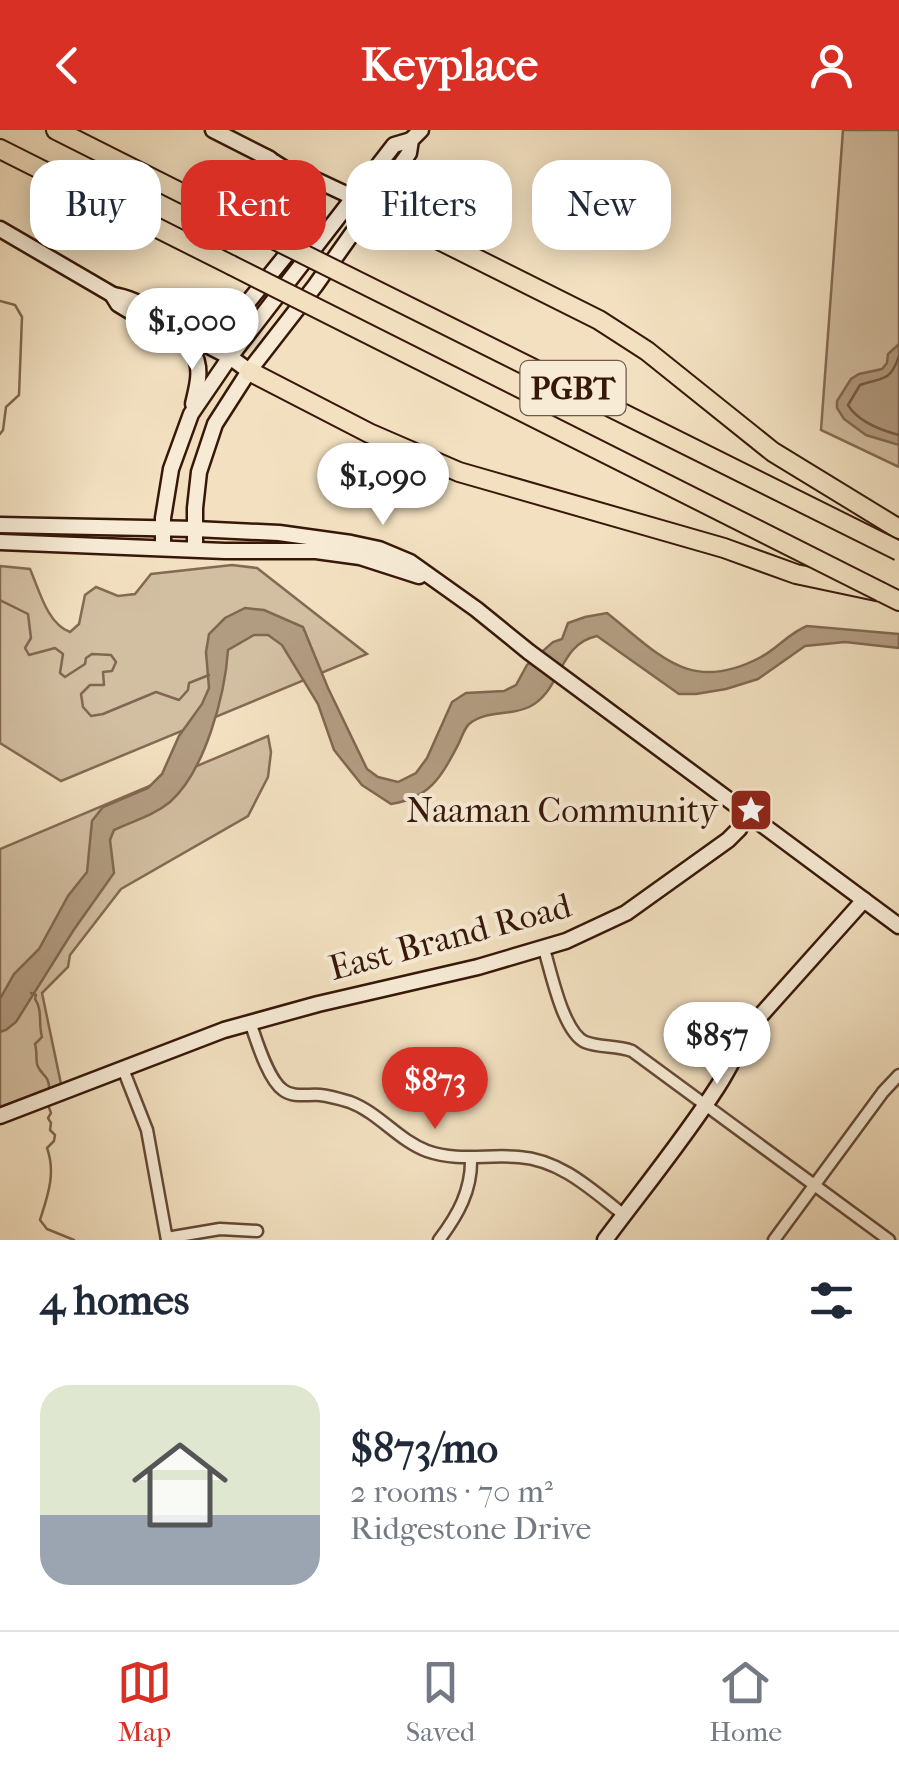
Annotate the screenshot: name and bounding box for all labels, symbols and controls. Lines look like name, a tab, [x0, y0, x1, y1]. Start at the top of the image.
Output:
icon: back	[40, 38, 95, 93]
icon: person	[804, 38, 859, 93]
text: Keyplace	[361, 39, 538, 92]
chip: Buy	[30, 160, 161, 250]
chip: Rent	[181, 160, 326, 250]
chip: Filters	[346, 160, 512, 250]
chip: New	[532, 160, 671, 250]
pin: $1,000	[111, 288, 273, 373]
text: $1,000	[148, 302, 236, 339]
road number: PGBT	[520, 361, 626, 415]
pin: $1,090	[302, 443, 464, 528]
text: $1,090	[339, 457, 427, 494]
place icon: Naaman Community	[728, 787, 774, 833]
place label: Naaman Community	[406, 790, 719, 831]
street label: East Brand Road	[324, 885, 576, 989]
pin: $857	[658, 1002, 776, 1087]
text: $857	[686, 1016, 748, 1053]
pin: $873	[376, 1047, 494, 1132]
text: $873	[404, 1061, 466, 1098]
icon: filters	[804, 1273, 859, 1328]
text: 4 homes	[40, 1276, 189, 1325]
text: $873/mo	[350, 1424, 498, 1473]
icon: home	[120, 1425, 240, 1545]
text: 2 rooms · 70 m²	[350, 1473, 553, 1510]
text: Ridgestone Drive	[350, 1510, 591, 1547]
tab: Map	[117, 1655, 172, 1748]
tab: Saved	[406, 1655, 475, 1748]
tab: Home	[709, 1655, 782, 1748]

